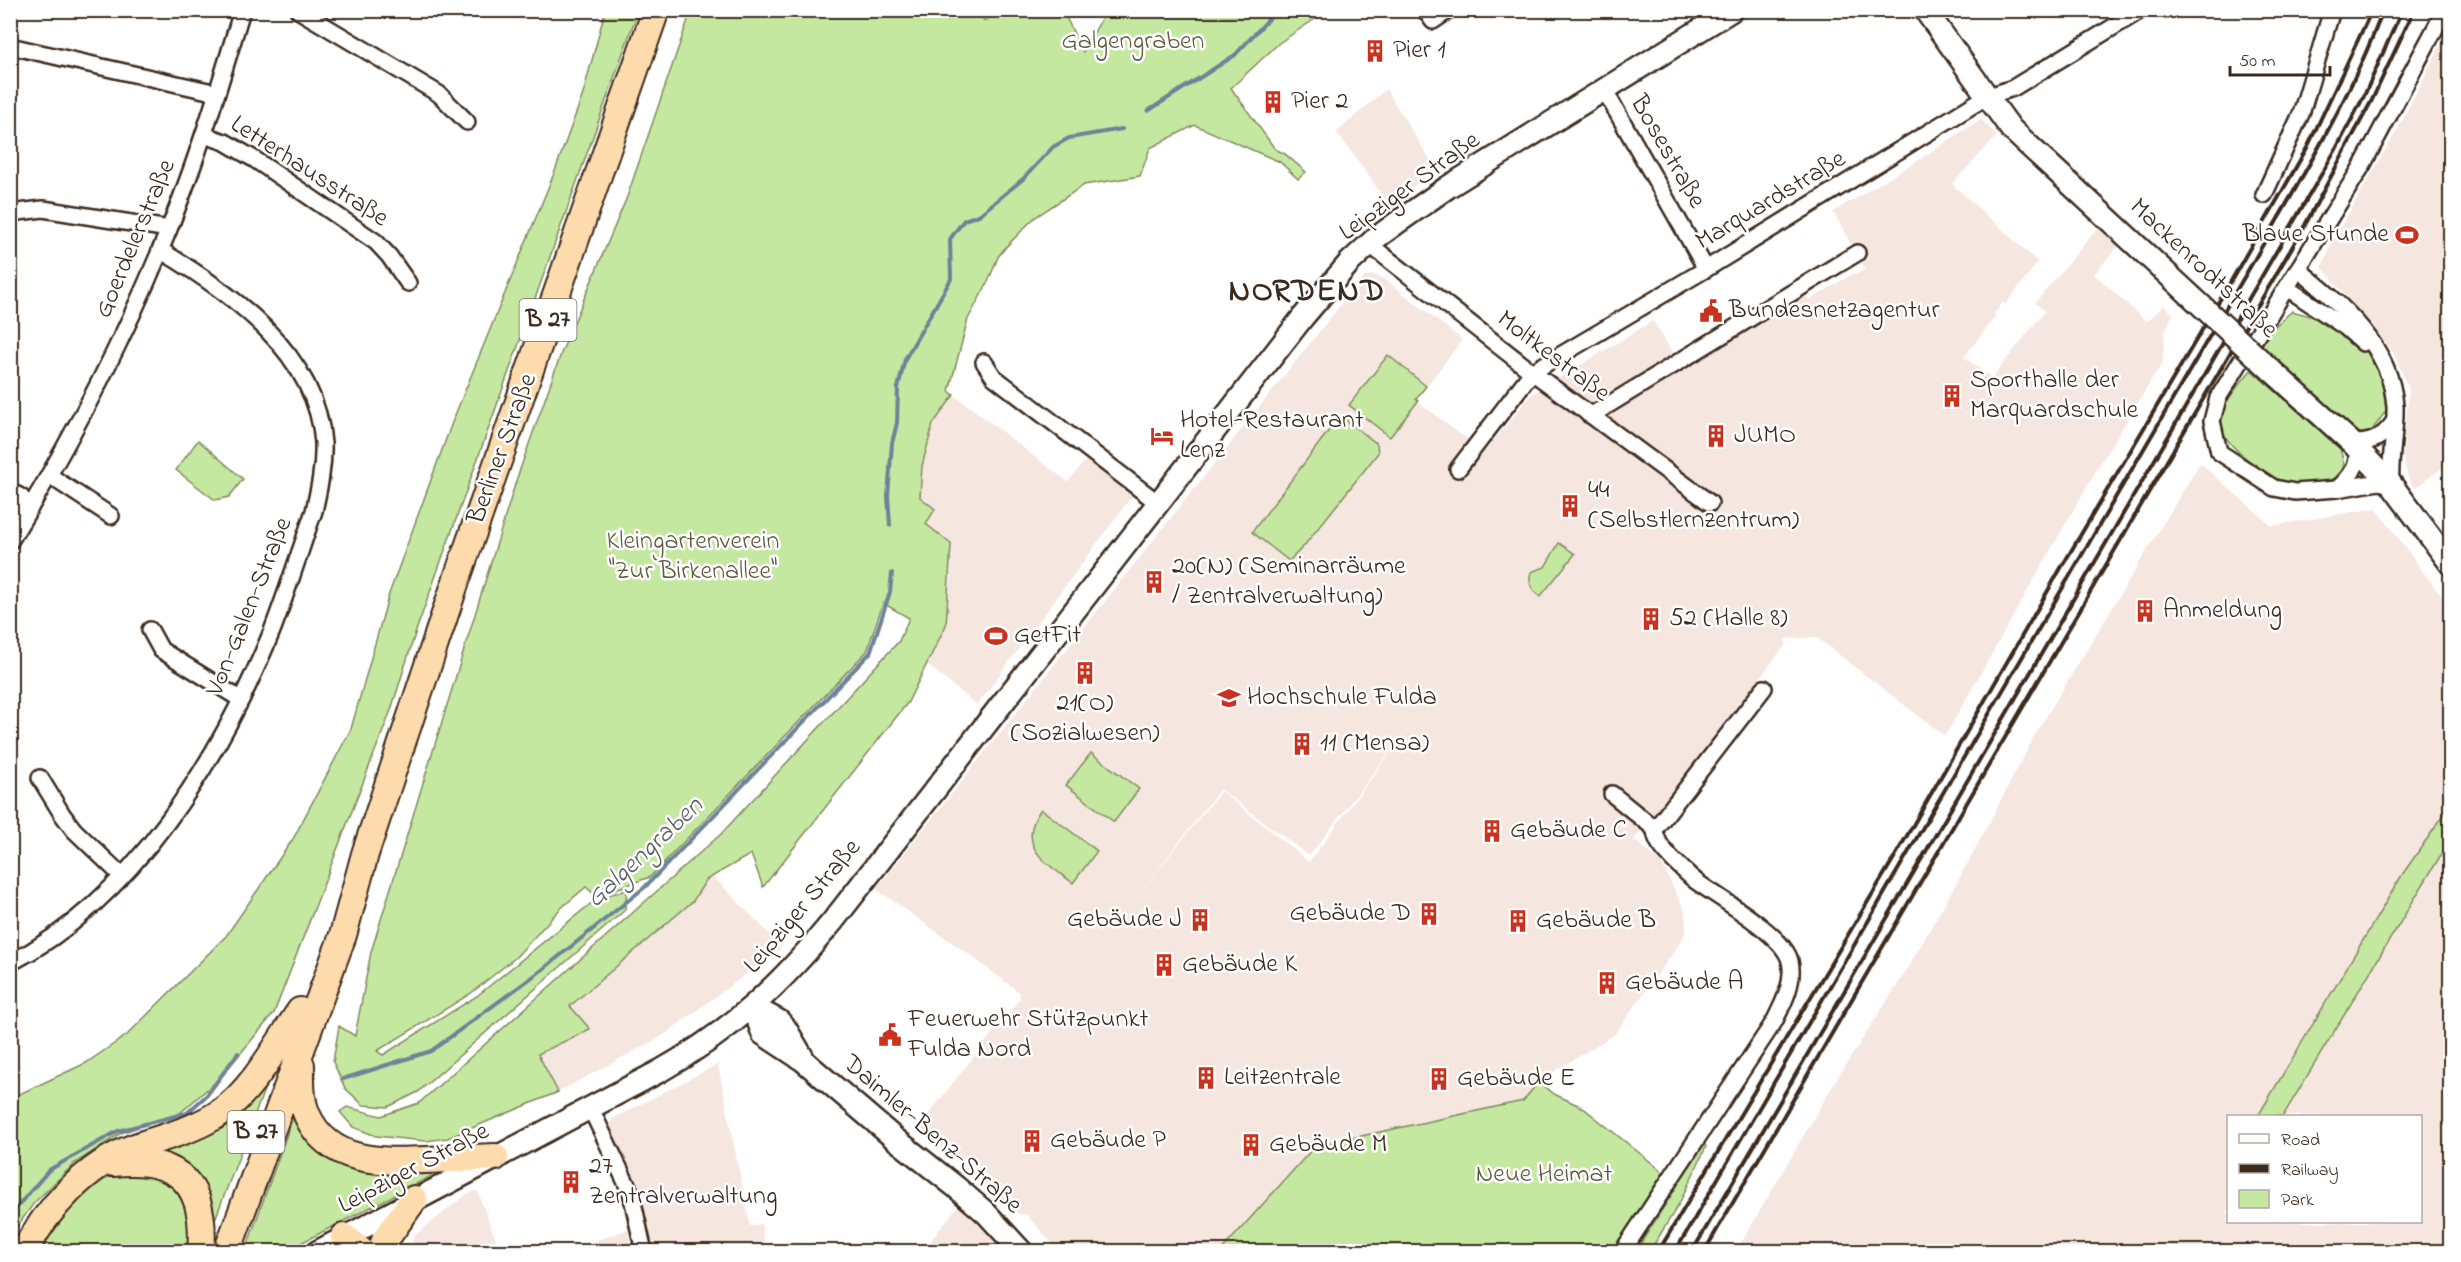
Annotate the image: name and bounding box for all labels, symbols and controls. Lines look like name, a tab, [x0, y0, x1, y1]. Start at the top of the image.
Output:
park label: Galgengraben	[1062, 23, 1204, 61]
place label: Pier 1	[1393, 32, 1446, 70]
building icon: Pier 1	[1362, 38, 1388, 64]
scale bar	[2230, 39, 2330, 77]
text: 50 m	[2239, 49, 2276, 75]
place label: Pier 2	[1291, 83, 1348, 121]
street label: Bosestraße	[1619, 87, 1715, 216]
building icon: Pier 2	[1260, 89, 1286, 115]
street label: Letterhausstraße	[222, 106, 396, 238]
street label: Leipziger Straße	[1332, 123, 1489, 251]
street label: Marquardstraße	[1689, 141, 1854, 261]
street label: Goerdelerstraße	[85, 153, 187, 324]
street label: Mackenrodtstraße	[2120, 190, 2286, 348]
place label: Blaue Stunde	[2241, 216, 2389, 254]
sports icon: Blaue Stunde	[2394, 222, 2420, 248]
district label: NORDEND	[1229, 269, 1385, 316]
place label: Bundesnetzagentur	[1728, 292, 1940, 330]
public building icon: Bundesnetzagentur	[1698, 298, 1724, 324]
road number: B 27	[520, 299, 576, 341]
street label: Moltkestraße	[1488, 302, 1618, 413]
place label: Sporthalle der Marquardschule	[1970, 362, 2138, 430]
street label: Berliner Straße	[458, 368, 548, 531]
building icon: Sporthalle der Marquardschule	[1939, 383, 1965, 409]
place label: Hotel-Restaurant Lenz	[1180, 402, 1364, 470]
place label: JUMO	[1734, 417, 1796, 455]
hotel icon: Hotel-Restaurant Lenz	[1149, 423, 1175, 449]
building icon: JUMO	[1703, 423, 1729, 449]
place label: 44 (Selbstlernzentrum)	[1588, 472, 1799, 540]
building icon: 44 (Selbstlernzentrum)	[1557, 493, 1583, 519]
street label: Von-Galen-Straße	[196, 511, 303, 703]
park label: Kleingartenverein "Zur Birkenallee"	[607, 523, 779, 591]
place label: 20(N) (Seminarräume / Zentralverwaltung)	[1172, 548, 1406, 616]
building icon: 20(N) (Seminarräume / Zentralverwaltung)	[1141, 569, 1167, 595]
place label: Anmeldung	[2163, 592, 2282, 630]
building icon: Anmeldung	[2132, 598, 2158, 624]
place label: 52 (Halle 8)	[1669, 600, 1788, 638]
building icon: 52 (Halle 8)	[1638, 606, 1664, 632]
place label: GetFit	[1014, 617, 1081, 655]
sports icon: GetFit	[983, 623, 1009, 649]
building icon: 21(O) (Sozialwesen)	[1072, 660, 1098, 686]
place label: Hochschule Fulda	[1247, 679, 1437, 717]
place label: 21(O) (Sozialwesen)	[1010, 685, 1160, 753]
school or university icon: Hochschule Fulda	[1216, 685, 1242, 711]
place label: 11 (Mensa)	[1320, 725, 1430, 763]
building icon: 11 (Mensa)	[1289, 731, 1315, 757]
water label: Galgengraben	[577, 788, 714, 919]
place label: Gebäude C	[1510, 812, 1627, 850]
building icon: Gebäude C	[1479, 818, 1505, 844]
street label: Leipziger Straße	[735, 831, 871, 983]
place label: Gebäude D	[1290, 895, 1411, 933]
place label: Gebäude J	[1067, 901, 1182, 939]
building icon: Gebäude D	[1416, 901, 1442, 927]
place label: Gebäude B	[1536, 902, 1656, 940]
building icon: Gebäude J	[1187, 907, 1213, 933]
building icon: Gebäude B	[1505, 908, 1531, 934]
place label: Gebäude K	[1182, 946, 1297, 984]
building icon: Gebäude K	[1151, 952, 1177, 978]
place label: Gebäude A	[1625, 964, 1743, 1002]
building icon: Gebäude A	[1594, 970, 1620, 996]
place label: Feuerwehr Stützpunkt Fulda Nord	[907, 1001, 1149, 1069]
public building icon: Feuerwehr Stützpunkt Fulda Nord	[877, 1022, 903, 1048]
street label: Daimler-Benz-Straße	[833, 1045, 1030, 1224]
place label: Leitzentrale	[1224, 1059, 1341, 1097]
place label: Gebäude E	[1457, 1060, 1575, 1098]
building icon: Leitzentrale	[1193, 1065, 1219, 1091]
building icon: Gebäude E	[1426, 1066, 1452, 1092]
road number: B 27	[228, 1111, 284, 1153]
street label: Leipziger Straße	[332, 1113, 497, 1225]
legend	[2227, 1115, 2422, 1223]
place label: Gebäude P	[1050, 1122, 1166, 1160]
place label: Gebäude M	[1269, 1126, 1387, 1164]
building icon: Gebäude P	[1019, 1128, 1045, 1154]
text: Road	[2281, 1128, 2320, 1154]
building icon: Gebäude M	[1238, 1132, 1264, 1158]
place label: 27 Zentralverwaltung	[589, 1148, 777, 1216]
park label: Neue Heimat	[1476, 1156, 1613, 1194]
text: Railway	[2281, 1158, 2338, 1184]
building icon: 27 Zentralverwaltung	[558, 1169, 584, 1195]
text: Park	[2281, 1188, 2314, 1214]

